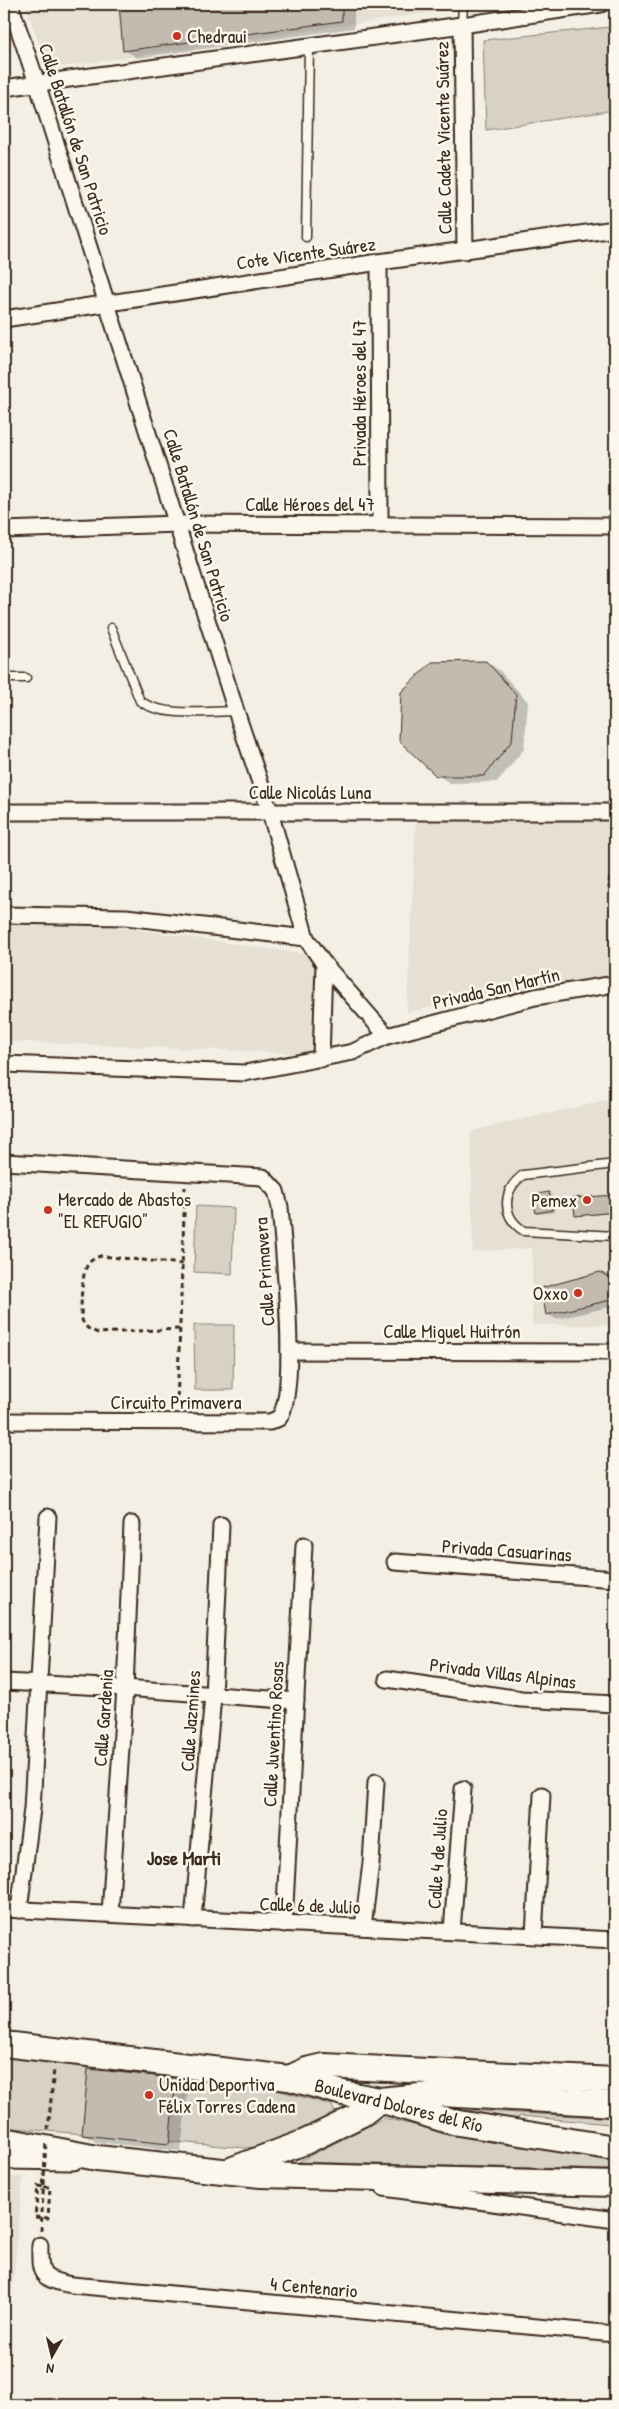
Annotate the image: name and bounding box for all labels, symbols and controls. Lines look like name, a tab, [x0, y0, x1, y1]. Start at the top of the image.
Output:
place label: Chedraui	[187, 23, 247, 49]
marker: Chedraui	[171, 30, 183, 42]
street label: Calle Batallón de San Patricio	[33, 40, 119, 239]
street label: Calle Cadete Vicente Suárez	[428, 41, 458, 235]
street label: Cote Vicente Suárez	[235, 230, 377, 276]
street label: Privada Héroes del 47	[346, 320, 372, 466]
street label: Calle Batallón de San Patricio	[157, 425, 241, 625]
street label: Calle Héroes del 47	[245, 491, 375, 517]
street label: Calle Nicolás Luna	[249, 779, 372, 805]
street label: Privada San Martín	[430, 961, 562, 1015]
place label: Mercado de Abastos "EL REFUGIO"	[58, 1186, 191, 1234]
place label: Pemex	[531, 1187, 577, 1213]
marker: Pemex	[581, 1194, 593, 1206]
marker: Mercado de Abastos "EL REFUGIO"	[42, 1204, 54, 1216]
street label: Calle Primavera	[247, 1216, 281, 1327]
place label: Oxxo	[533, 1280, 568, 1306]
marker: Oxxo	[572, 1287, 584, 1299]
street label: Calle Miguel Huitrón	[383, 1318, 521, 1344]
street label: Circuito Primavera	[111, 1389, 242, 1415]
street label: Privada Casuarinas	[441, 1532, 573, 1568]
street label: Privada Villas Alpinas	[428, 1651, 578, 1695]
street label: Calle Juventino Rosas	[256, 1660, 290, 1808]
street label: Calle Gardenia	[87, 1668, 119, 1767]
street label: Calle Jazmines	[174, 1670, 206, 1772]
street label: Calle 4 de Julio	[421, 1808, 453, 1910]
district label: Jose Marti	[147, 1844, 221, 1871]
street label: Calle 6 de Julio	[259, 1890, 361, 1920]
place label: Unidad Deportiva Félix Torres Cadena	[158, 2071, 296, 2119]
street label: Boulevard Dolores del Río	[312, 2072, 486, 2139]
marker: Unidad Deportiva Félix Torres Cadena	[143, 2089, 155, 2101]
street label: 4 Centenario	[269, 2270, 359, 2304]
north arrow	[28, 2332, 78, 2382]
text: N	[45, 2359, 55, 2379]

